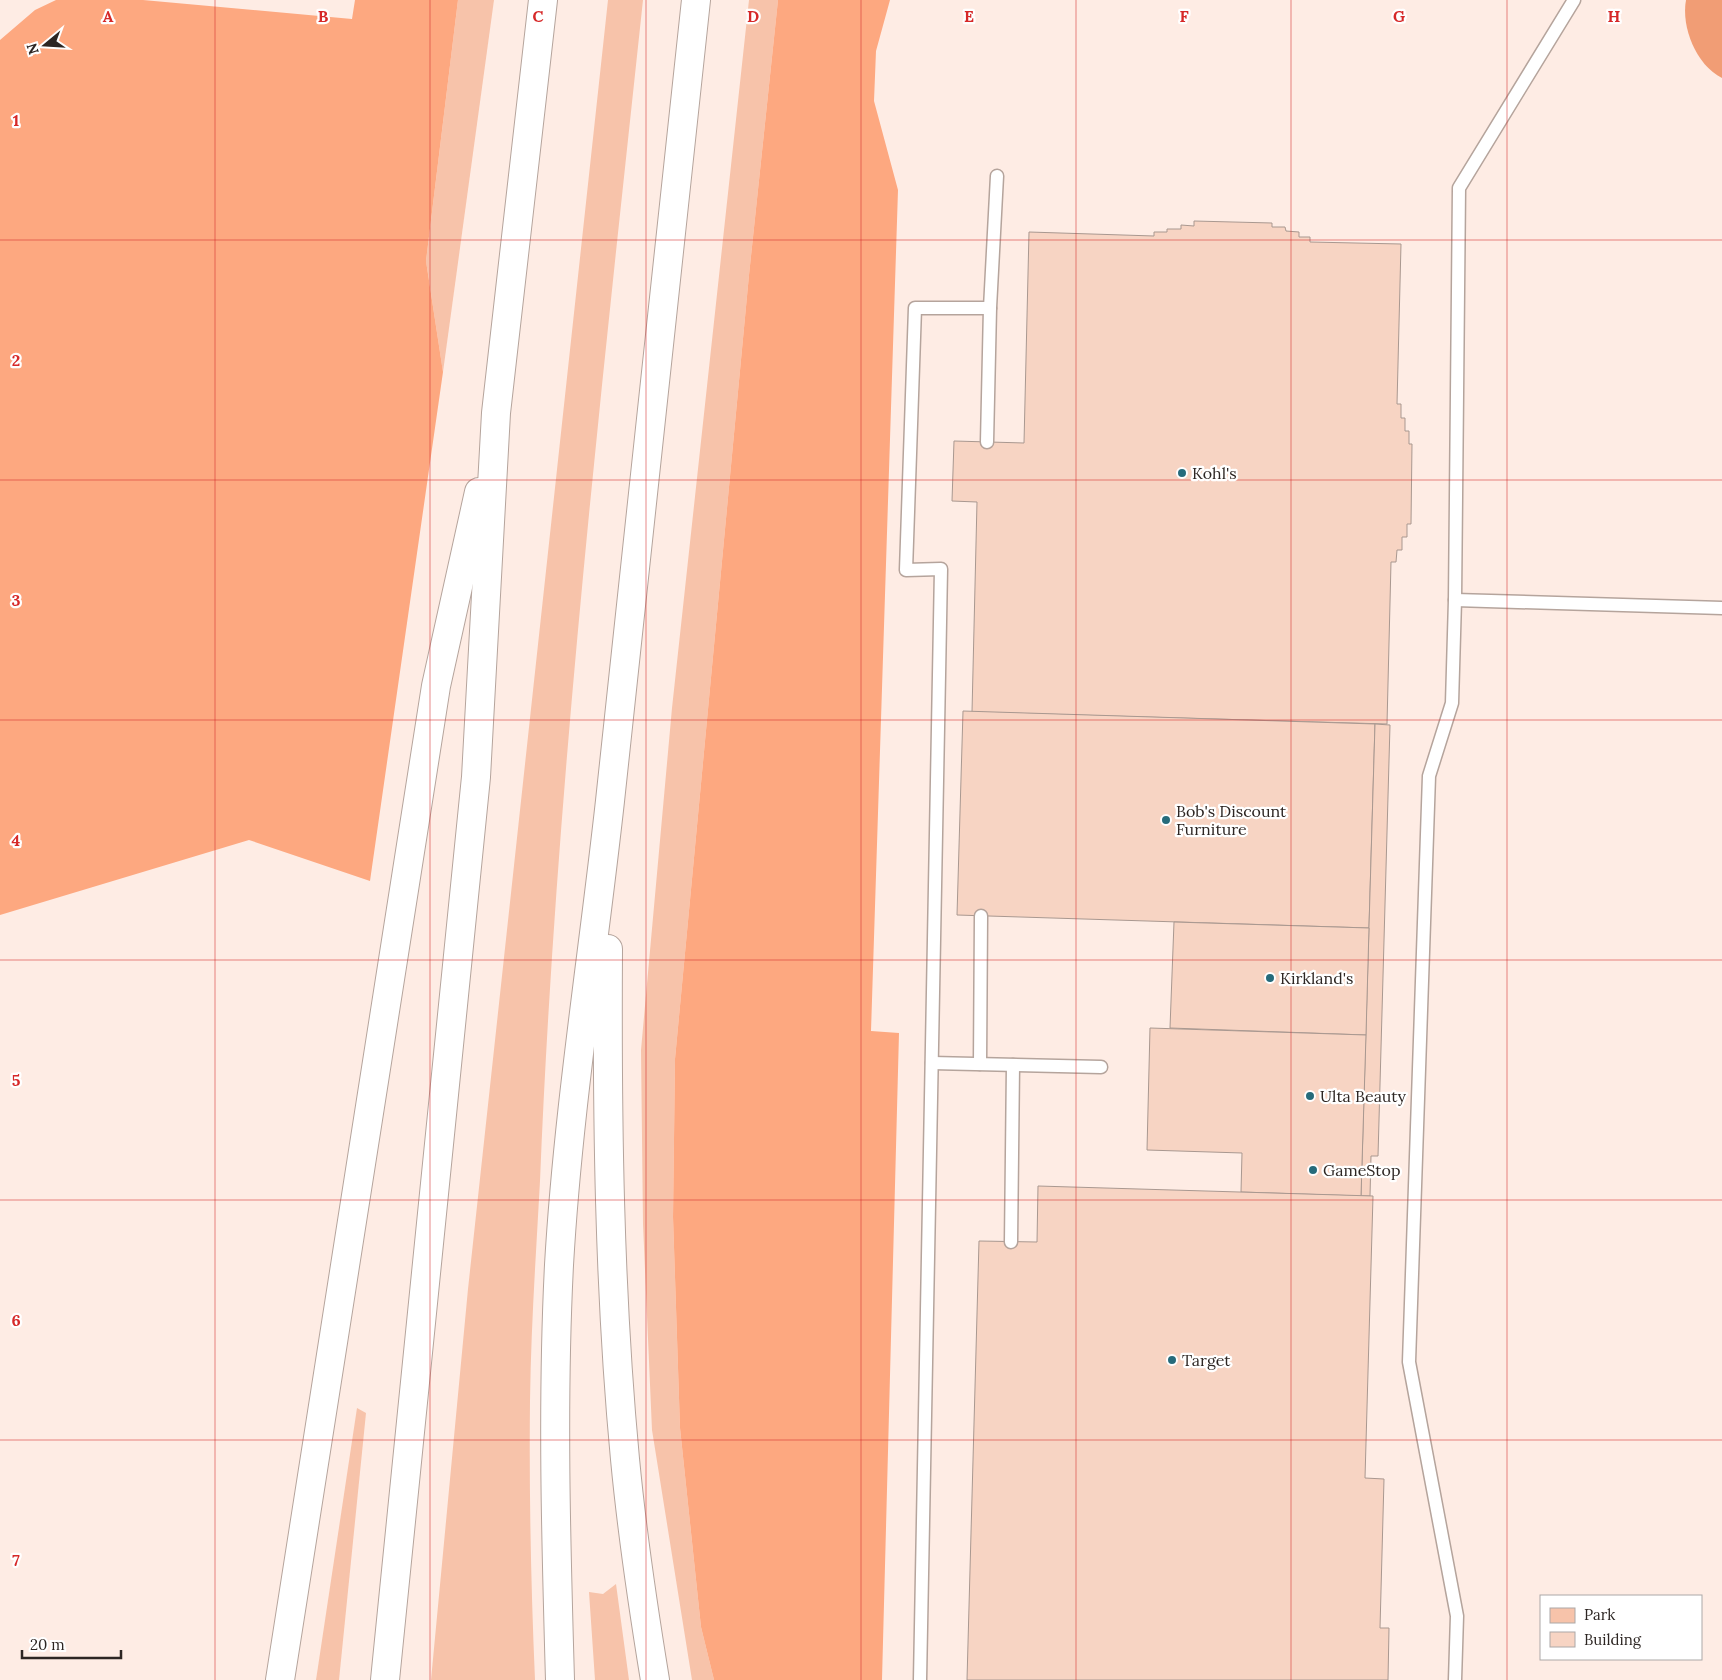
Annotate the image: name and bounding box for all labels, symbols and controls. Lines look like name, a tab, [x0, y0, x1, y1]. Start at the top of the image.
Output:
text: A	[103, 6, 114, 26]
text: B	[318, 6, 329, 26]
text: C	[532, 6, 544, 26]
text: D	[747, 6, 759, 26]
text: E	[964, 6, 974, 26]
text: F	[1179, 6, 1189, 26]
text: G	[1393, 6, 1405, 26]
text: H	[1608, 6, 1621, 26]
north arrow	[20, 20, 70, 70]
text: N	[22, 41, 43, 57]
text: 1	[13, 110, 19, 130]
text: 2	[12, 350, 20, 370]
place label: Kohl's	[1192, 463, 1237, 483]
marker: Kohl's	[1176, 467, 1188, 479]
text: 3	[12, 590, 21, 610]
place label: Bob's Discount Furniture	[1176, 801, 1287, 839]
marker: Bob's Discount Furniture	[1160, 814, 1172, 826]
text: 4	[12, 830, 21, 850]
place label: Kirkland's	[1280, 968, 1354, 988]
marker: Kirkland's	[1264, 972, 1276, 984]
text: 5	[12, 1070, 21, 1090]
place label: Ulta Beauty	[1320, 1086, 1407, 1106]
marker: Ulta Beauty	[1304, 1090, 1316, 1102]
place label: GameStop	[1323, 1160, 1400, 1180]
marker: GameStop	[1307, 1164, 1319, 1176]
text: 6	[11, 1310, 21, 1330]
place label: Target	[1182, 1350, 1231, 1370]
marker: Target	[1166, 1354, 1178, 1366]
text: 7	[12, 1550, 20, 1570]
legend	[1540, 1595, 1702, 1660]
text: Park	[1584, 1605, 1615, 1624]
scale bar	[22, 1628, 121, 1660]
text: Building	[1584, 1630, 1642, 1649]
text: 20 m	[30, 1635, 65, 1654]

